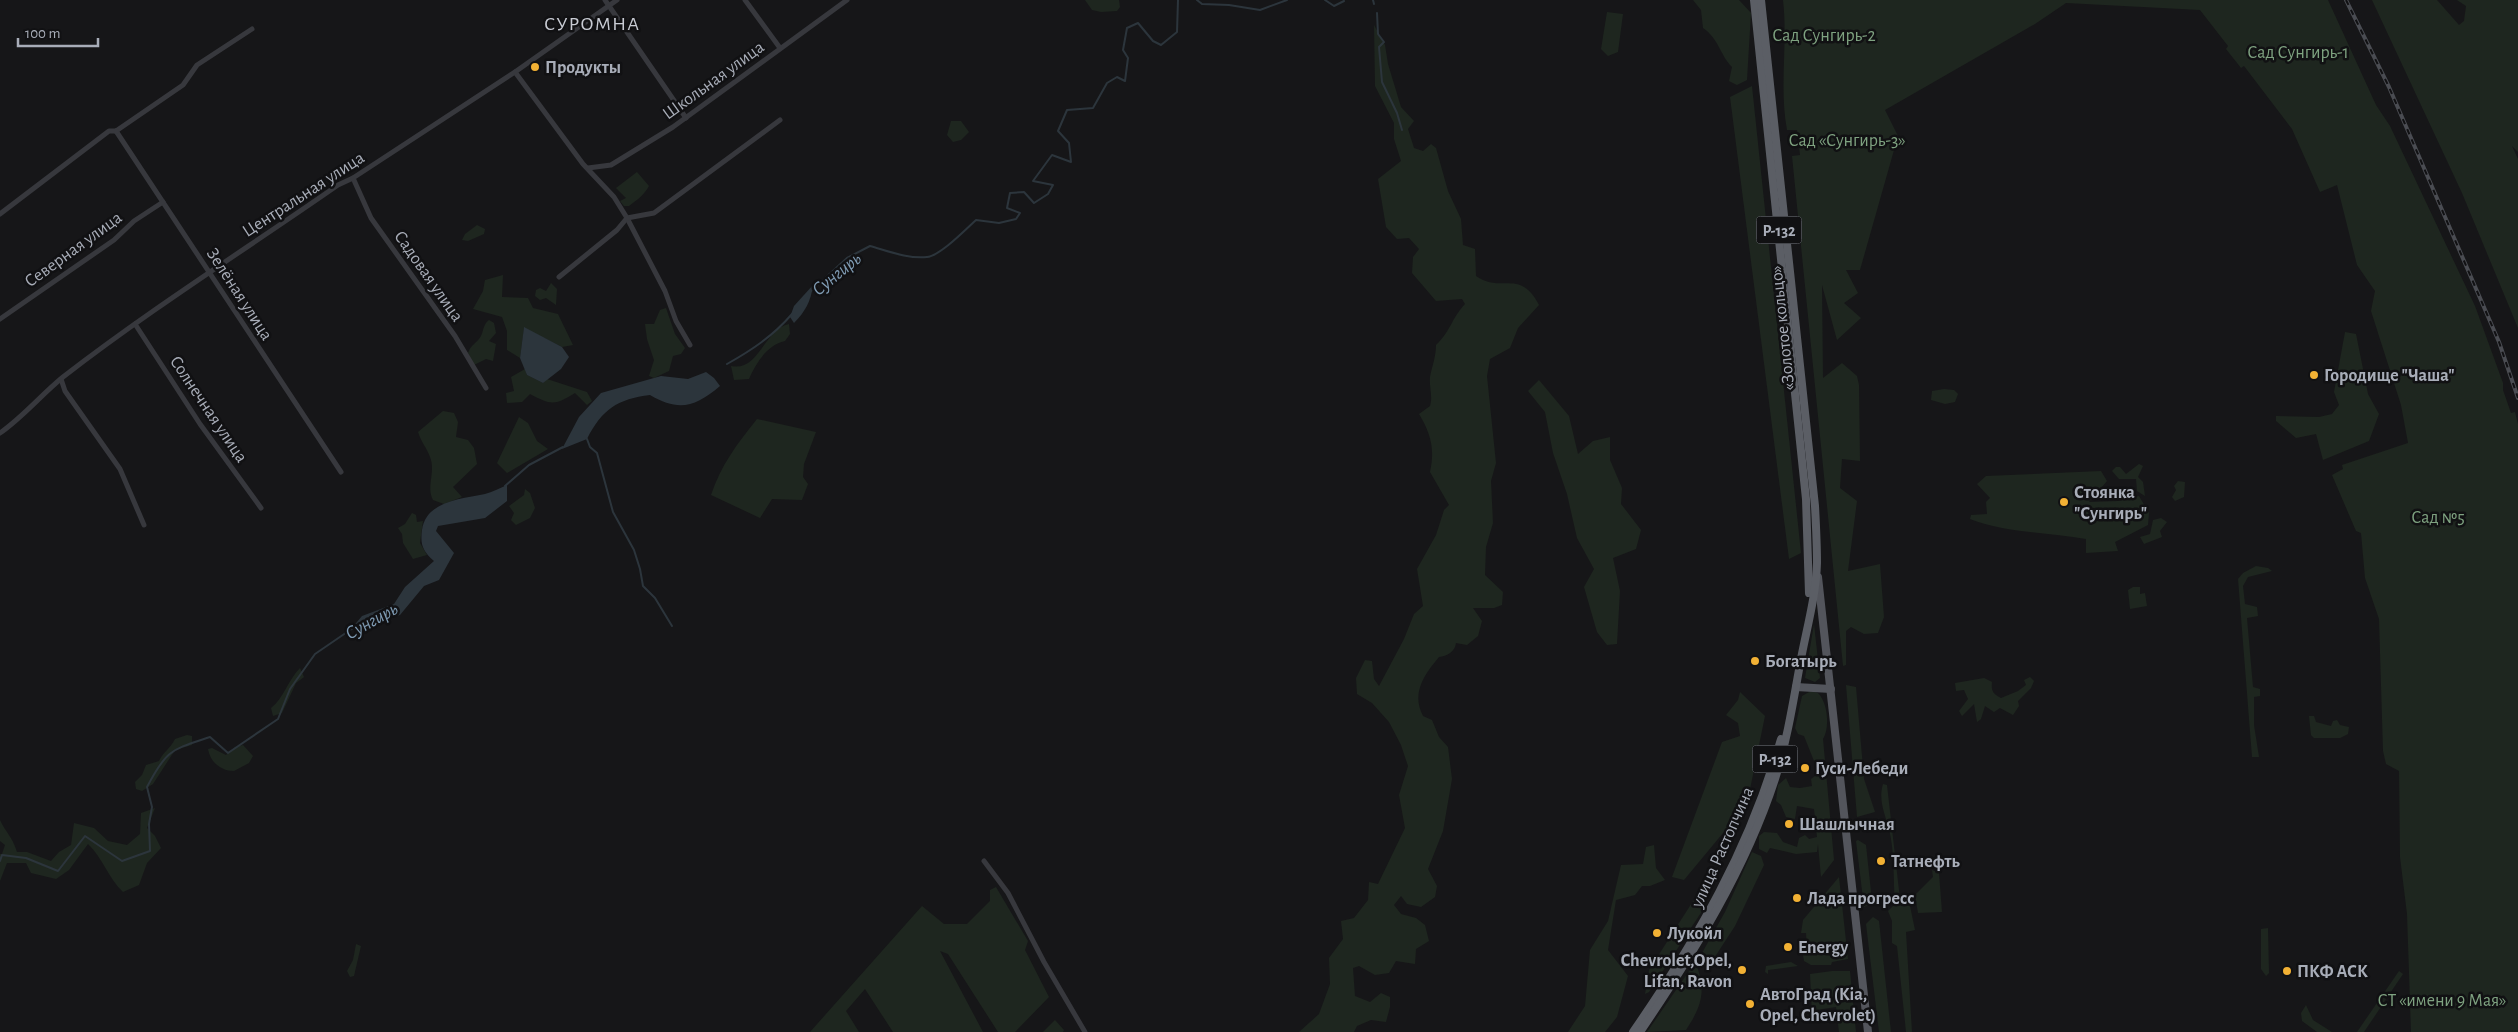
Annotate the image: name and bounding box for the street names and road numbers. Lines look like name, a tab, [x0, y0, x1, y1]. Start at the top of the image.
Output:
street label: Школьная улица	[659, 38, 768, 124]
street label: Центральная улица	[239, 149, 368, 241]
street label: Северная улица	[22, 209, 126, 291]
road number: Р-132	[1756, 216, 1802, 244]
street label: Садовая улица	[390, 228, 466, 325]
street label: Зелёная улица	[203, 245, 276, 344]
street label: «Золотое кольцо»	[1767, 264, 1799, 391]
street label: Солнечная улица	[166, 353, 250, 466]
road number: Р-132	[1752, 746, 1798, 772]
street label: улица Растопчина	[1688, 784, 1758, 911]

